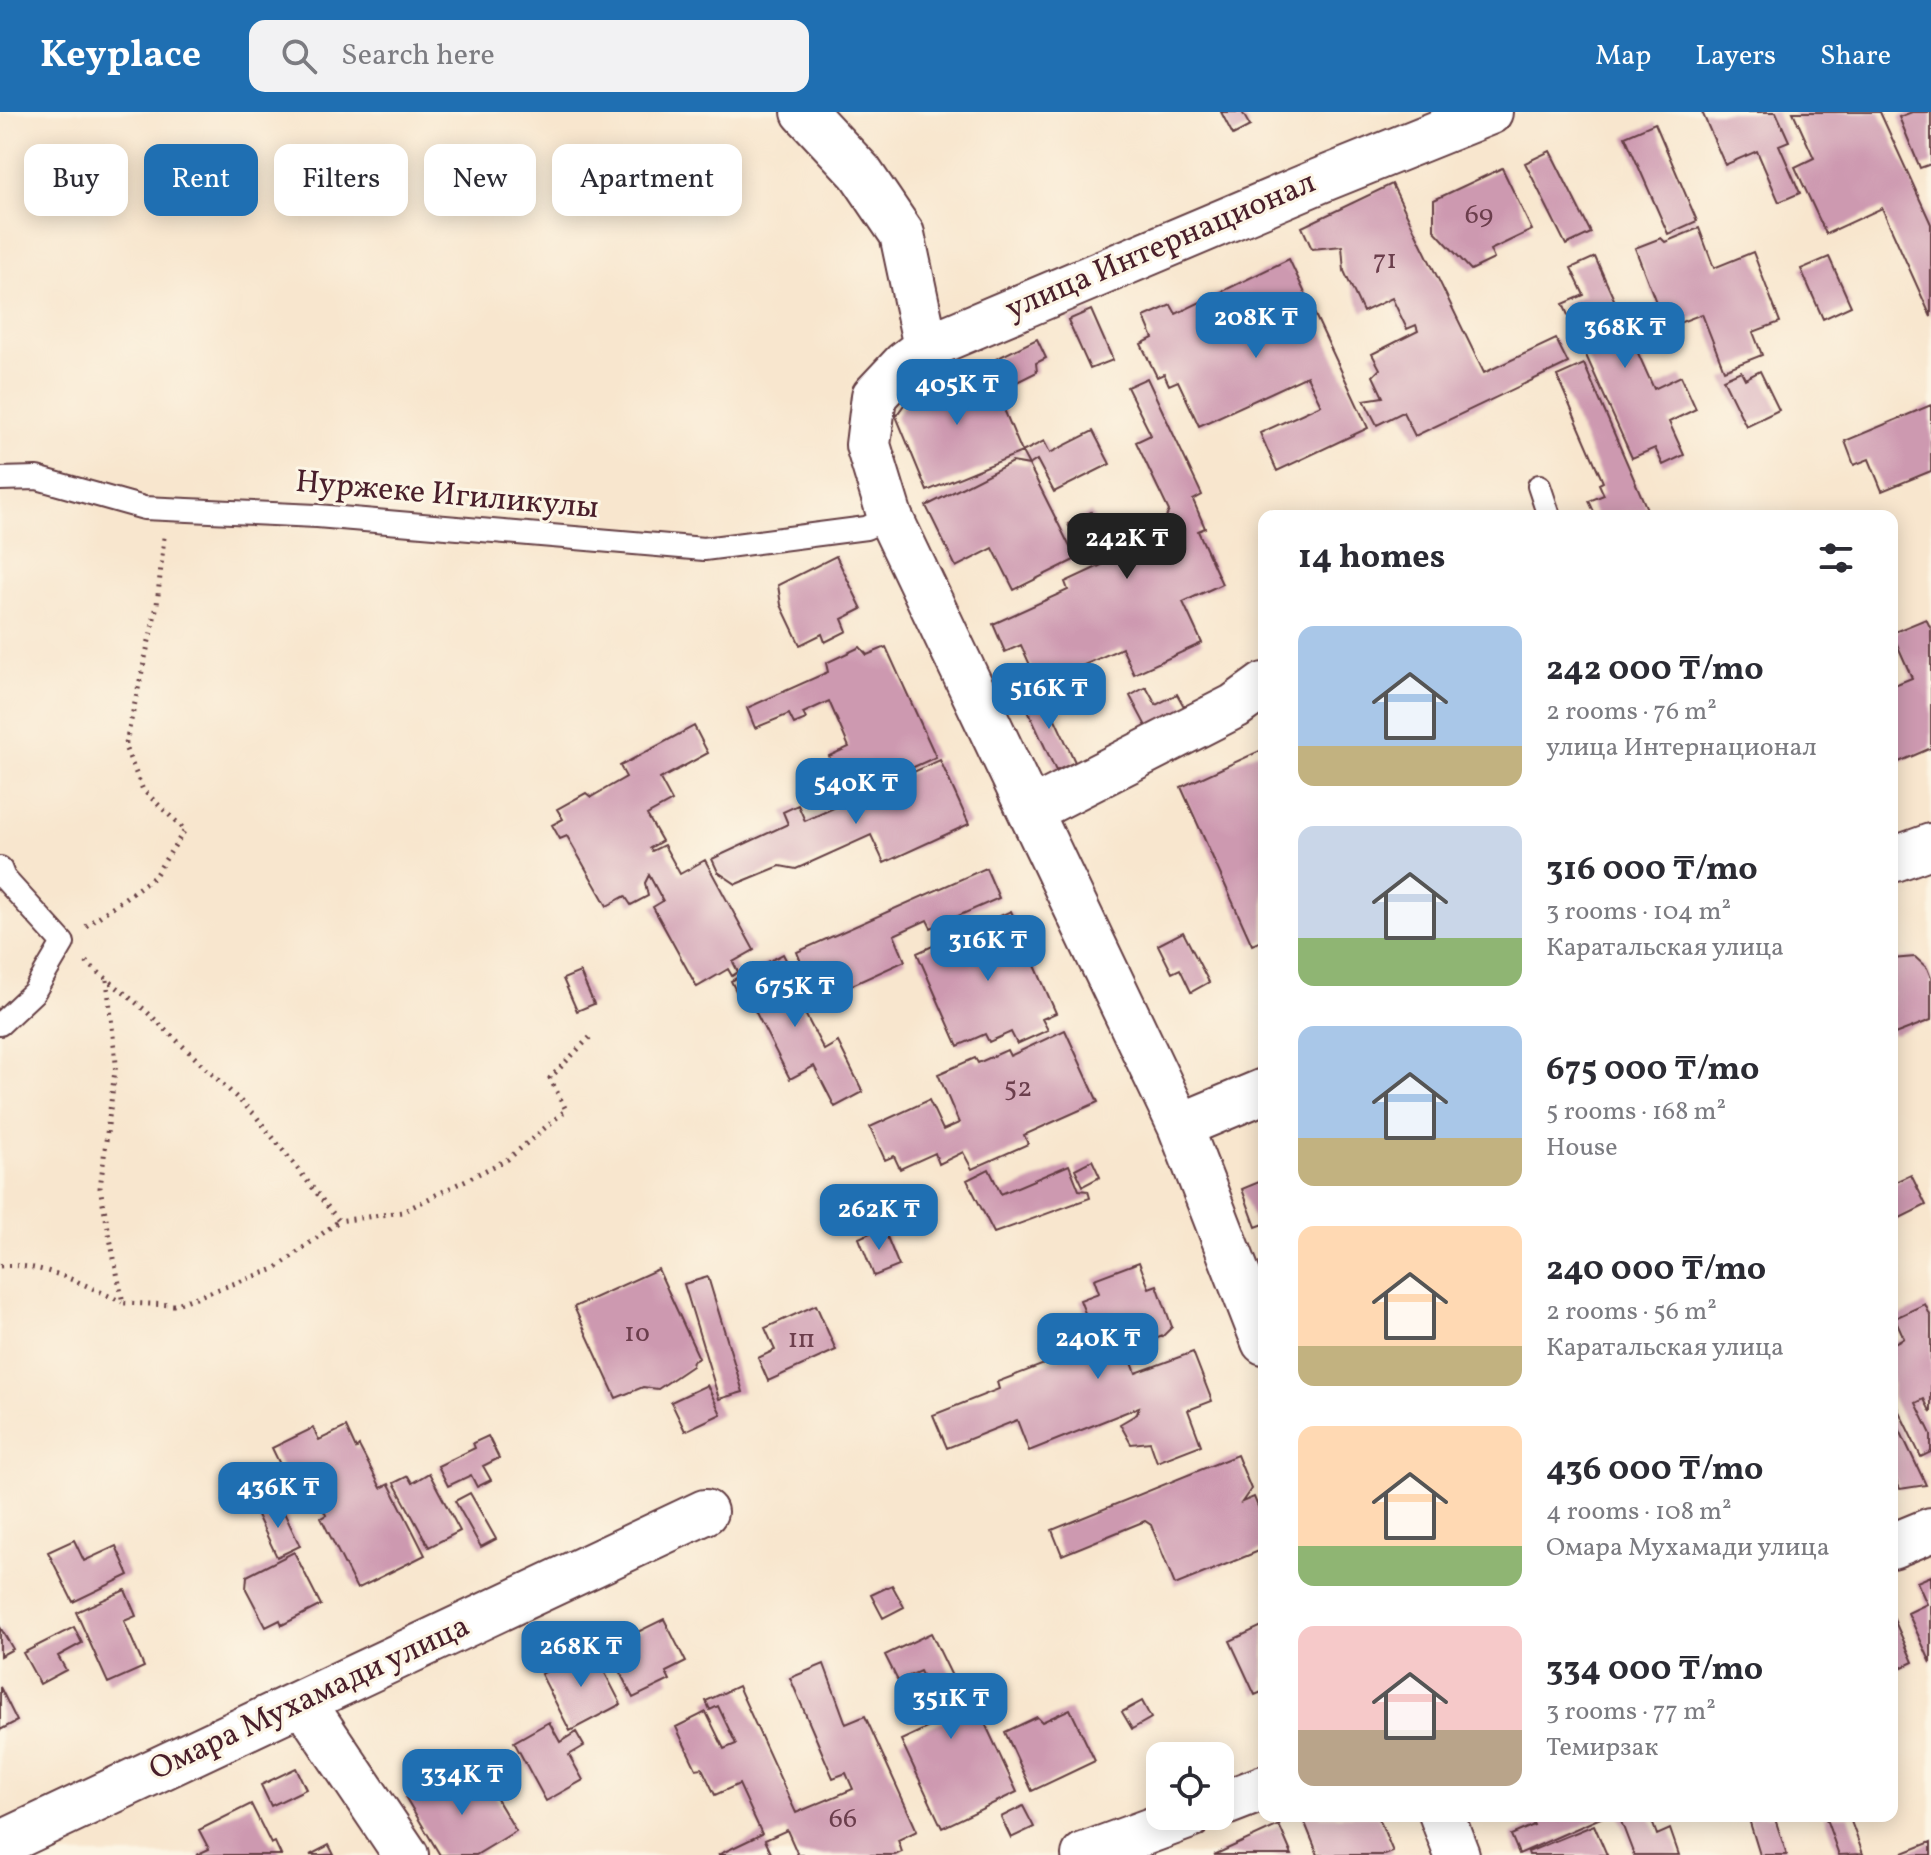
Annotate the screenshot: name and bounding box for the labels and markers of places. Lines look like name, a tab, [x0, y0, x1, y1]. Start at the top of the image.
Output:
pin: 208K ₸	[1191, 292, 1321, 360]
pin: 368K ₸	[1560, 302, 1690, 370]
pin: 405K ₸	[892, 359, 1022, 427]
pin: 242K ₸	[1062, 513, 1192, 581]
pin: 516K ₸	[984, 663, 1114, 731]
pin: 540K ₸	[791, 758, 921, 826]
pin: 316K ₸	[923, 915, 1053, 983]
pin: 675K ₸	[730, 961, 860, 1029]
pin: 262K ₸	[814, 1184, 944, 1252]
pin: 240K ₸	[1033, 1313, 1163, 1381]
pin: 436K ₸	[213, 1462, 343, 1530]
pin: 268K ₸	[516, 1621, 646, 1689]
pin: 351K ₸	[886, 1673, 1016, 1741]
pin: 334K ₸	[397, 1749, 527, 1817]

